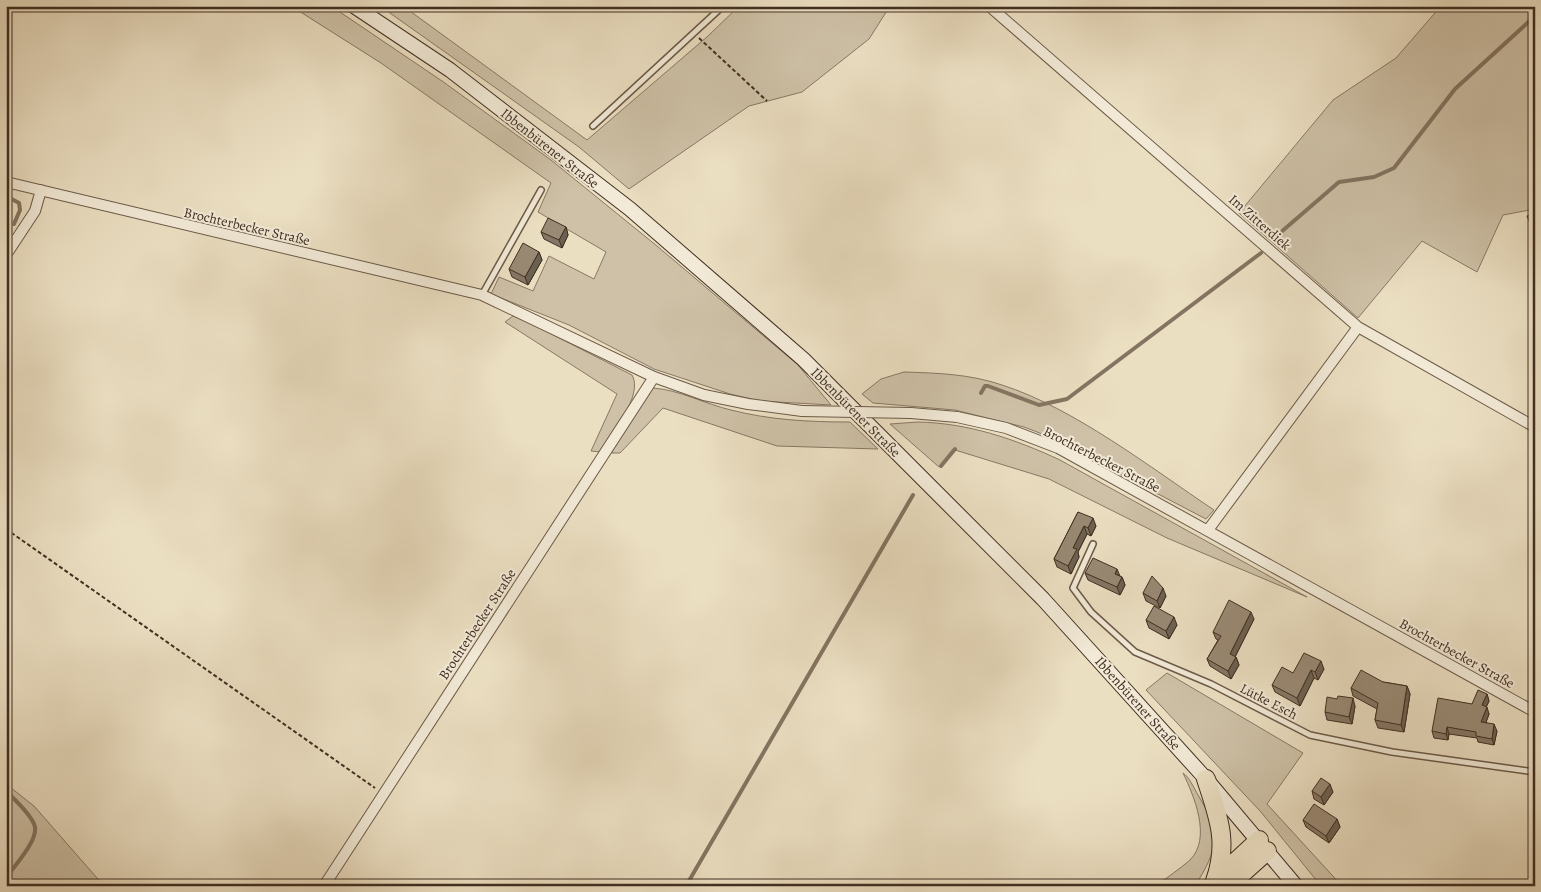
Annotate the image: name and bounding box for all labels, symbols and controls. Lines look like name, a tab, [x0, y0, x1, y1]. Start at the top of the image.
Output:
street label: Ibbenbürener Straße	[497, 104, 603, 193]
street label: Im Zitterdiek	[1225, 190, 1295, 255]
street label: Brochterbecker Straße	[182, 203, 312, 250]
street label: Ibbenbürener Straße	[807, 363, 905, 461]
street label: Brochterbecker Straße	[1040, 422, 1163, 497]
street label: Brochterbecker Straße	[434, 565, 520, 683]
street label: Brochterbecker Straße	[1396, 614, 1518, 693]
street label: Ibbenbürener Straße	[1090, 652, 1185, 754]
street label: Lütke Esch	[1237, 679, 1301, 724]

